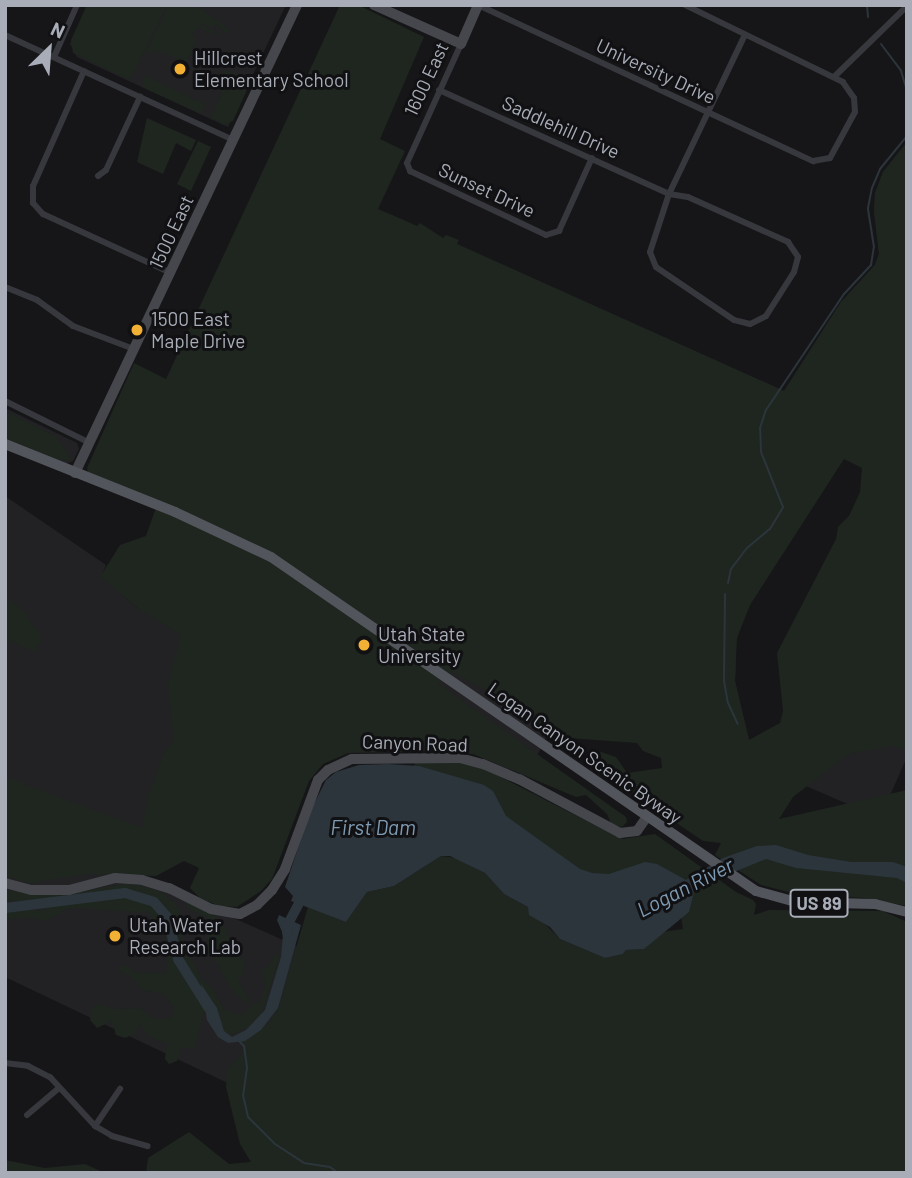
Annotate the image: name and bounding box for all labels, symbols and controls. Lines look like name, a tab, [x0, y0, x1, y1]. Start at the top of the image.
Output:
north arrow	[14, 14, 84, 84]
text: N	[47, 16, 69, 43]
street label: University Drive	[593, 33, 719, 109]
street label: 1600 East	[399, 38, 453, 120]
place label: Hillcrest Elementary School	[194, 47, 349, 91]
marker: Hillcrest Elementary School	[172, 61, 188, 77]
street label: Saddlehill Drive	[499, 91, 623, 163]
street label: Sunset Drive	[435, 158, 539, 222]
street label: 1500 East	[144, 191, 198, 273]
place label: 1500 East Maple Drive	[151, 308, 245, 352]
marker: 1500 East Maple Drive	[129, 322, 145, 338]
place label: Utah State University	[378, 623, 465, 667]
marker: Utah State University	[356, 637, 372, 653]
street label: Logan Canyon Scenic Byway	[484, 677, 686, 829]
street label: Canyon Road	[362, 730, 468, 756]
water label: First Dam	[330, 814, 416, 840]
water label: Logan River	[632, 852, 738, 922]
road number: US 89	[789, 888, 849, 918]
place label: Utah Water Research Lab	[129, 914, 241, 958]
marker: Utah Water Research Lab	[107, 928, 123, 944]

